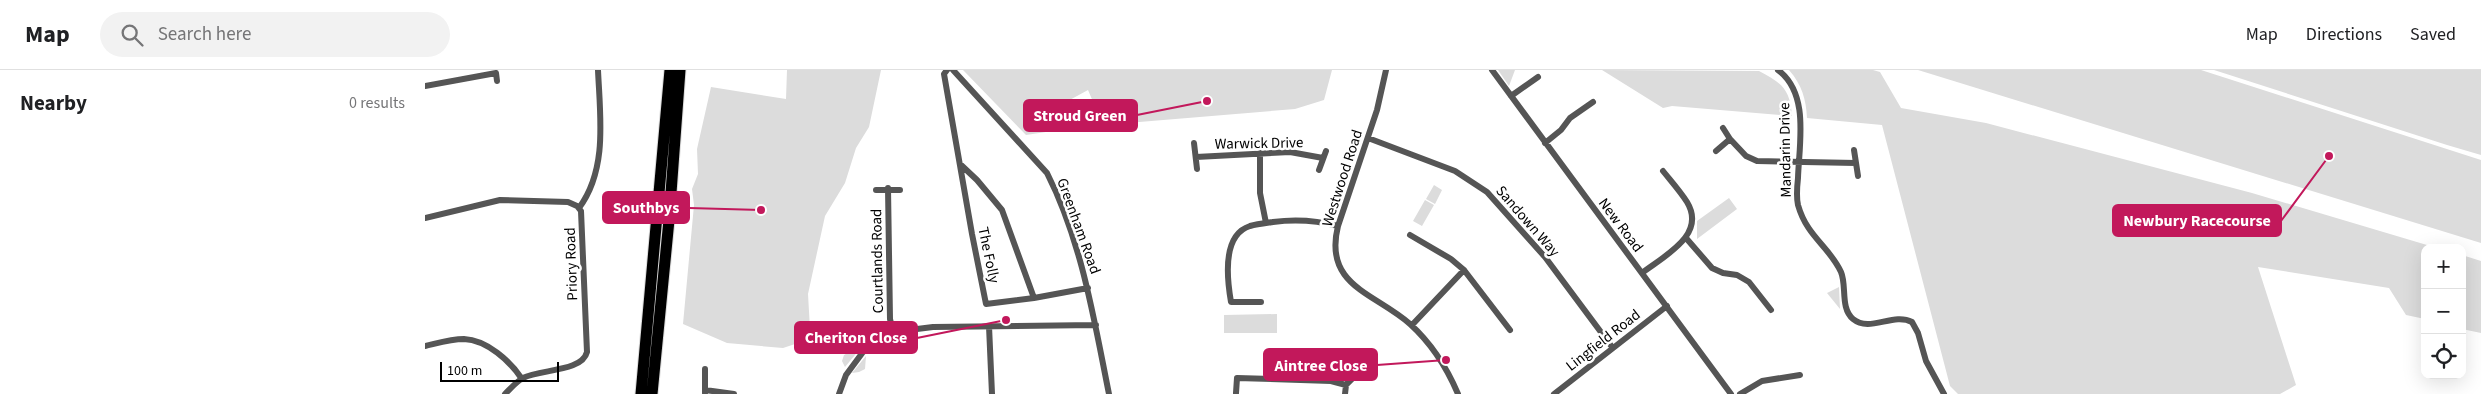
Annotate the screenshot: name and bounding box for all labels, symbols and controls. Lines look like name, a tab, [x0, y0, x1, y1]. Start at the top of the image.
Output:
search box	[100, 12, 450, 57]
text: Map	[25, 17, 70, 52]
icon: search	[118, 21, 146, 49]
text: Search here	[158, 21, 251, 48]
text: Map	[2246, 22, 2278, 47]
text: Directions	[2306, 22, 2382, 47]
text: Saved	[2410, 22, 2456, 47]
text: Nearby	[20, 88, 87, 118]
text: 0 results	[349, 92, 405, 114]
callout: Stroud Green	[1024, 100, 1137, 131]
street label: Mandarin Drive	[1774, 102, 1797, 198]
text: Stroud Green	[1033, 105, 1127, 127]
street label: Westwood Road	[1317, 127, 1368, 229]
street label: Warwick Drive	[1214, 132, 1304, 155]
street label: Greenham Road	[1051, 175, 1106, 277]
street label: Sandown Way	[1491, 181, 1565, 262]
callout: Southbys	[603, 192, 689, 223]
street label: New Road	[1593, 194, 1648, 257]
text: Southbys	[613, 197, 679, 219]
callout: Newbury Racecourse	[2113, 205, 2281, 236]
street label: Courtlands Road	[866, 209, 889, 313]
text: Newbury Racecourse	[2123, 210, 2271, 232]
street label: The Folly	[972, 225, 1005, 285]
street label: Priory Road	[560, 227, 583, 301]
map controls	[2421, 244, 2466, 379]
button: +	[2421, 244, 2466, 289]
button: −	[2421, 289, 2466, 334]
street label: Lingfield Road	[1562, 305, 1645, 376]
callout: Cheriton Close	[795, 322, 917, 353]
text: Cheriton Close	[805, 327, 907, 349]
button: locate	[2421, 334, 2466, 379]
callout: Aintree Close	[1264, 349, 1377, 380]
text: Aintree Close	[1274, 355, 1367, 377]
scale bar	[440, 359, 559, 382]
text: 100 m	[447, 361, 482, 381]

